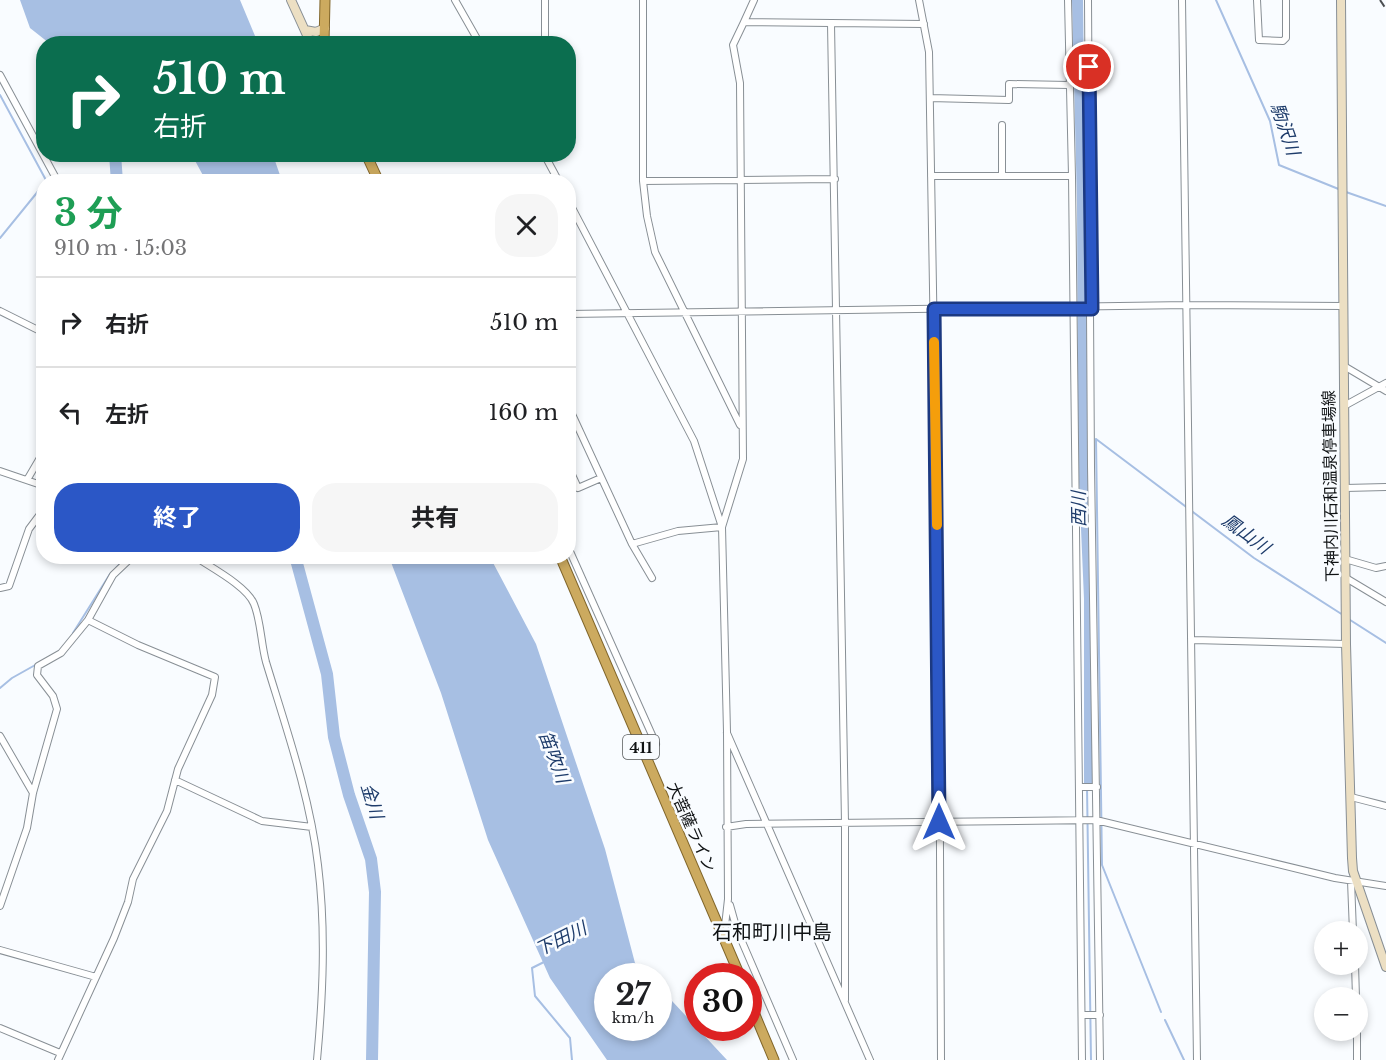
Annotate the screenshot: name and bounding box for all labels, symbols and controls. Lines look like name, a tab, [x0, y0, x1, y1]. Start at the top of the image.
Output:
pin	[1063, 41, 1114, 92]
icon: arrive	[1072, 50, 1105, 83]
text: 510 m	[153, 53, 286, 105]
icon: right	[54, 60, 132, 138]
water label: 駒沢川	[1266, 100, 1305, 160]
text: 右折	[153, 110, 207, 143]
text: 3 分	[54, 191, 123, 236]
button: close	[495, 194, 558, 257]
text: 910 m · 15:03	[54, 236, 187, 260]
icon: right	[54, 306, 87, 339]
text: 510 m	[490, 309, 558, 336]
text: 右折	[105, 311, 149, 338]
street label: 下神内川石和温泉停車場線	[1318, 390, 1342, 582]
icon: left	[54, 396, 87, 429]
text: 160 m	[488, 399, 558, 426]
text: 左折	[105, 401, 149, 428]
button: 終了	[54, 483, 300, 552]
button: 共有	[312, 483, 558, 552]
water label: 西川	[1068, 489, 1090, 527]
water label: 鳳山川	[1218, 509, 1276, 560]
water label: 笛吹川	[534, 728, 575, 788]
road number: 411	[623, 735, 659, 759]
street label: 大菩薩ライン	[663, 779, 721, 875]
water label: 金川	[356, 781, 388, 823]
position arrow	[907, 790, 971, 854]
water label: 下田川	[532, 916, 592, 961]
district label: 石和町川中島	[712, 920, 832, 944]
map controls	[1314, 921, 1368, 1041]
button: +	[1314, 921, 1368, 975]
speed limit sign: 30	[684, 963, 762, 1041]
text: 27	[615, 976, 651, 1013]
button: −	[1314, 987, 1368, 1041]
text: km/h	[612, 1008, 654, 1027]

